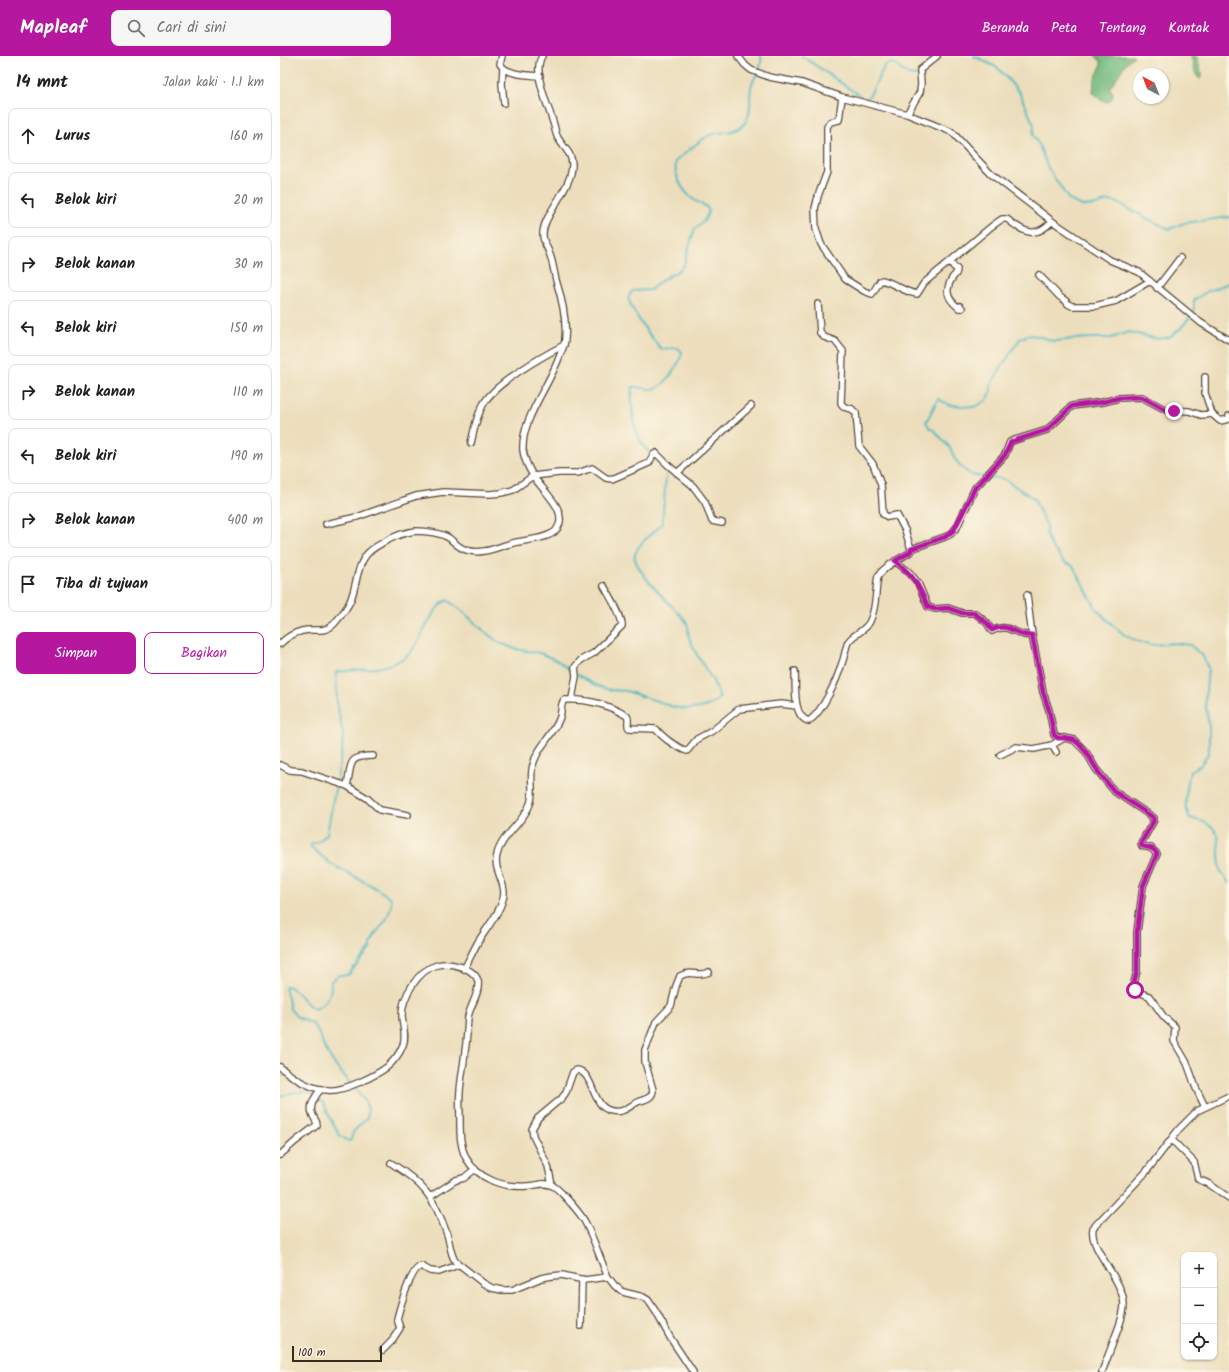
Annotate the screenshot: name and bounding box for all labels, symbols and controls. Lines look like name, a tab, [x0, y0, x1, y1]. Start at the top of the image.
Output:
search box	[111, 10, 391, 46]
text: Mapleaf	[20, 13, 87, 43]
text: Cari di sini	[157, 16, 226, 40]
icon: search	[125, 17, 147, 39]
text: Beranda	[982, 17, 1029, 39]
text: Peta	[1051, 17, 1077, 39]
text: Tentang	[1099, 17, 1146, 39]
text: Kontak	[1168, 17, 1209, 39]
north arrow	[1133, 68, 1169, 104]
text: 14 mnt	[16, 69, 68, 96]
text: Jalan kaki · 1.1 km	[163, 72, 264, 93]
text: Lurus	[55, 124, 90, 148]
icon: ahead	[17, 125, 39, 147]
text: 160 m	[230, 126, 263, 147]
text: Belok kiri	[55, 188, 116, 212]
icon: left	[17, 189, 39, 211]
text: 20 m	[233, 190, 263, 211]
text: Belok kanan	[55, 252, 135, 276]
icon: right	[17, 253, 39, 275]
text: 30 m	[234, 254, 263, 275]
text: Belok kiri	[55, 316, 116, 340]
icon: left	[17, 317, 39, 339]
text: 150 m	[230, 318, 263, 339]
text: Belok kanan	[55, 380, 135, 404]
icon: right	[17, 381, 39, 403]
text: 110 m	[233, 382, 263, 403]
route end	[1165, 402, 1183, 420]
text: Belok kiri	[55, 444, 116, 468]
icon: left	[17, 445, 39, 467]
text: 190 m	[231, 446, 263, 467]
text: Belok kanan	[55, 508, 135, 532]
icon: right	[17, 509, 39, 531]
text: 400 m	[227, 510, 263, 531]
text: Tiba di tujuan	[55, 572, 148, 596]
icon: arrive	[17, 573, 39, 595]
button: Simpan	[16, 632, 136, 674]
button: Bagikan	[144, 632, 264, 674]
route start	[1126, 981, 1144, 999]
map controls	[1181, 1252, 1217, 1360]
button: +	[1181, 1252, 1217, 1288]
button: −	[1181, 1288, 1217, 1324]
button: locate	[1181, 1324, 1217, 1360]
scale bar	[292, 1344, 382, 1363]
text: 100 m	[298, 1344, 326, 1362]

